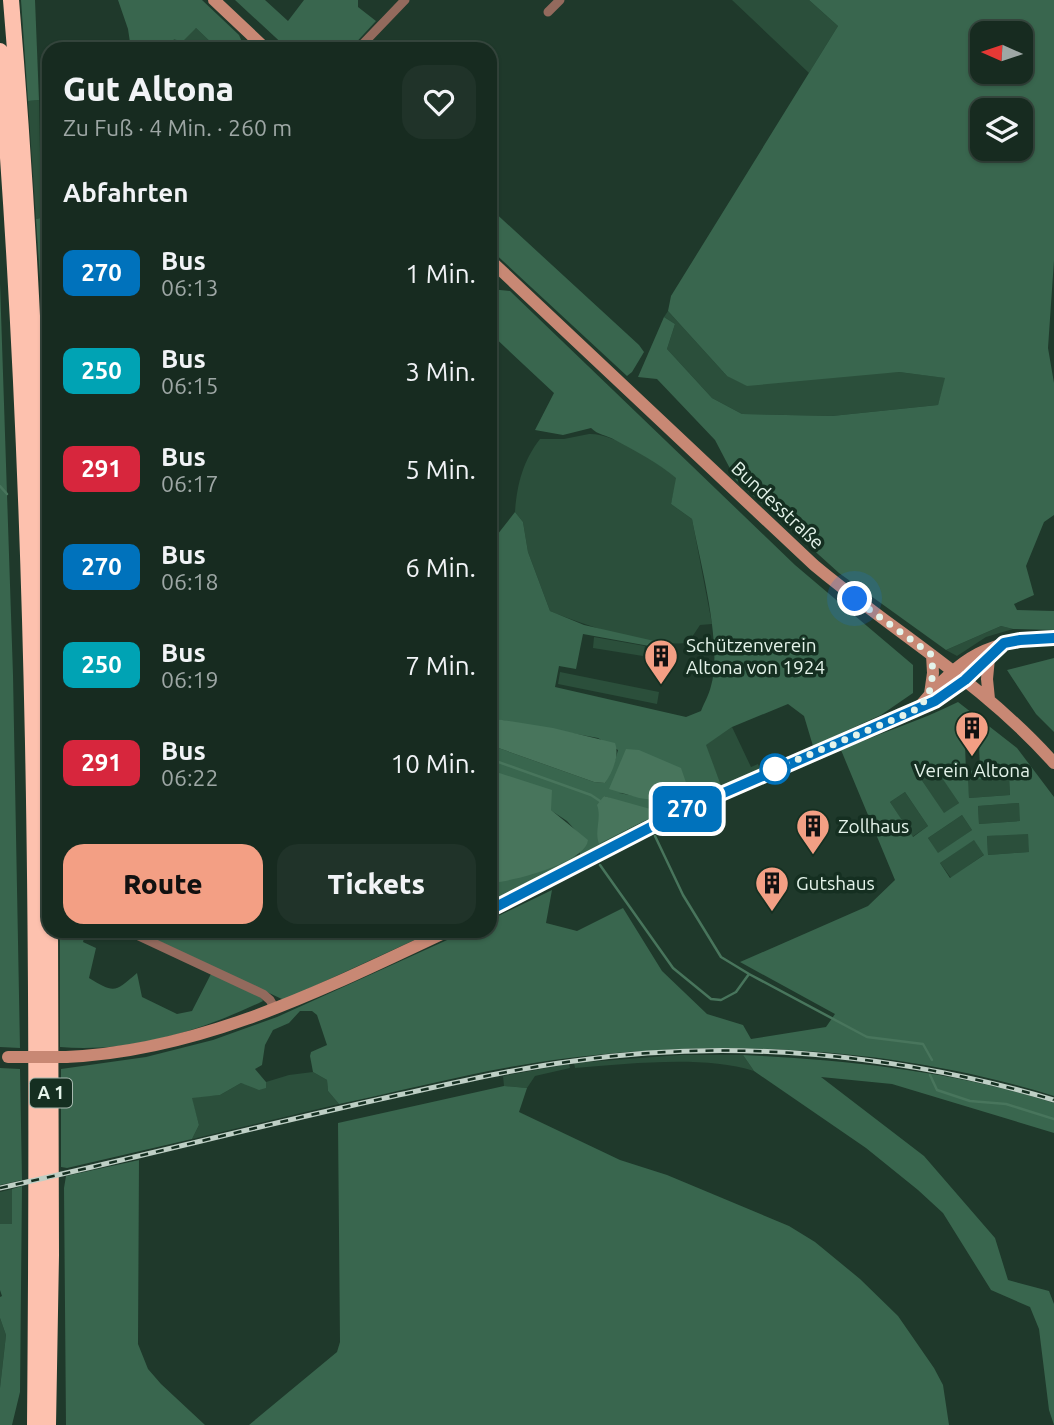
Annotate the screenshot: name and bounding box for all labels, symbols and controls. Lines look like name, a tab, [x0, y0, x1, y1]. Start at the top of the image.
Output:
north arrow	[970, 21, 1032, 84]
map controls	[970, 21, 1033, 161]
button: heart	[402, 65, 476, 139]
text: Gut Altona	[63, 70, 234, 107]
button: layers	[970, 98, 1033, 161]
text: Zu Fuß · 4 Min. · 260 m	[63, 115, 292, 140]
text: Abfahrten	[63, 178, 188, 207]
text: Bus	[161, 246, 206, 275]
text: 270	[81, 259, 122, 286]
text: 1 Min.	[405, 259, 476, 288]
text: 06:13	[161, 275, 219, 300]
text: Bus	[161, 344, 206, 373]
text: 250	[81, 357, 122, 384]
text: 3 Min.	[405, 357, 476, 386]
text: 06:15	[161, 373, 219, 398]
text: Bus	[161, 442, 206, 471]
text: 291	[81, 455, 122, 482]
text: 5 Min.	[405, 455, 476, 484]
street label: Bundesstraße	[727, 457, 829, 553]
text: 06:17	[161, 471, 219, 496]
text: Bus	[161, 540, 206, 569]
text: 270	[81, 553, 122, 580]
text: 6 Min.	[405, 553, 476, 582]
text: 06:18	[161, 569, 219, 594]
your location	[837, 581, 872, 616]
place label: Schützenverein Altona von 1924	[686, 634, 825, 678]
building icon: Schützenverein Altona von 1924	[642, 637, 680, 686]
text: Bus	[161, 638, 206, 667]
text: 250	[81, 651, 122, 678]
text: 7 Min.	[405, 651, 476, 680]
text: 06:19	[161, 667, 219, 692]
building icon: Verein Altona	[953, 709, 991, 758]
text: Bus	[161, 736, 206, 765]
text: 291	[81, 749, 122, 776]
text: 10 Min.	[391, 749, 476, 778]
unlabelled marker	[760, 754, 790, 784]
place label: Verein Altona	[914, 759, 1030, 781]
text: 06:22	[161, 765, 219, 790]
line badge: 270	[647, 786, 727, 832]
text: 270	[667, 795, 707, 822]
building icon: Zollhaus	[794, 807, 832, 856]
place label: Zollhaus	[838, 815, 909, 837]
button: Route	[63, 844, 263, 924]
button: Tickets	[277, 844, 476, 924]
building icon: Gutshaus	[753, 864, 791, 913]
place label: Gutshaus	[796, 872, 875, 894]
road number: A 1	[30, 1078, 72, 1108]

